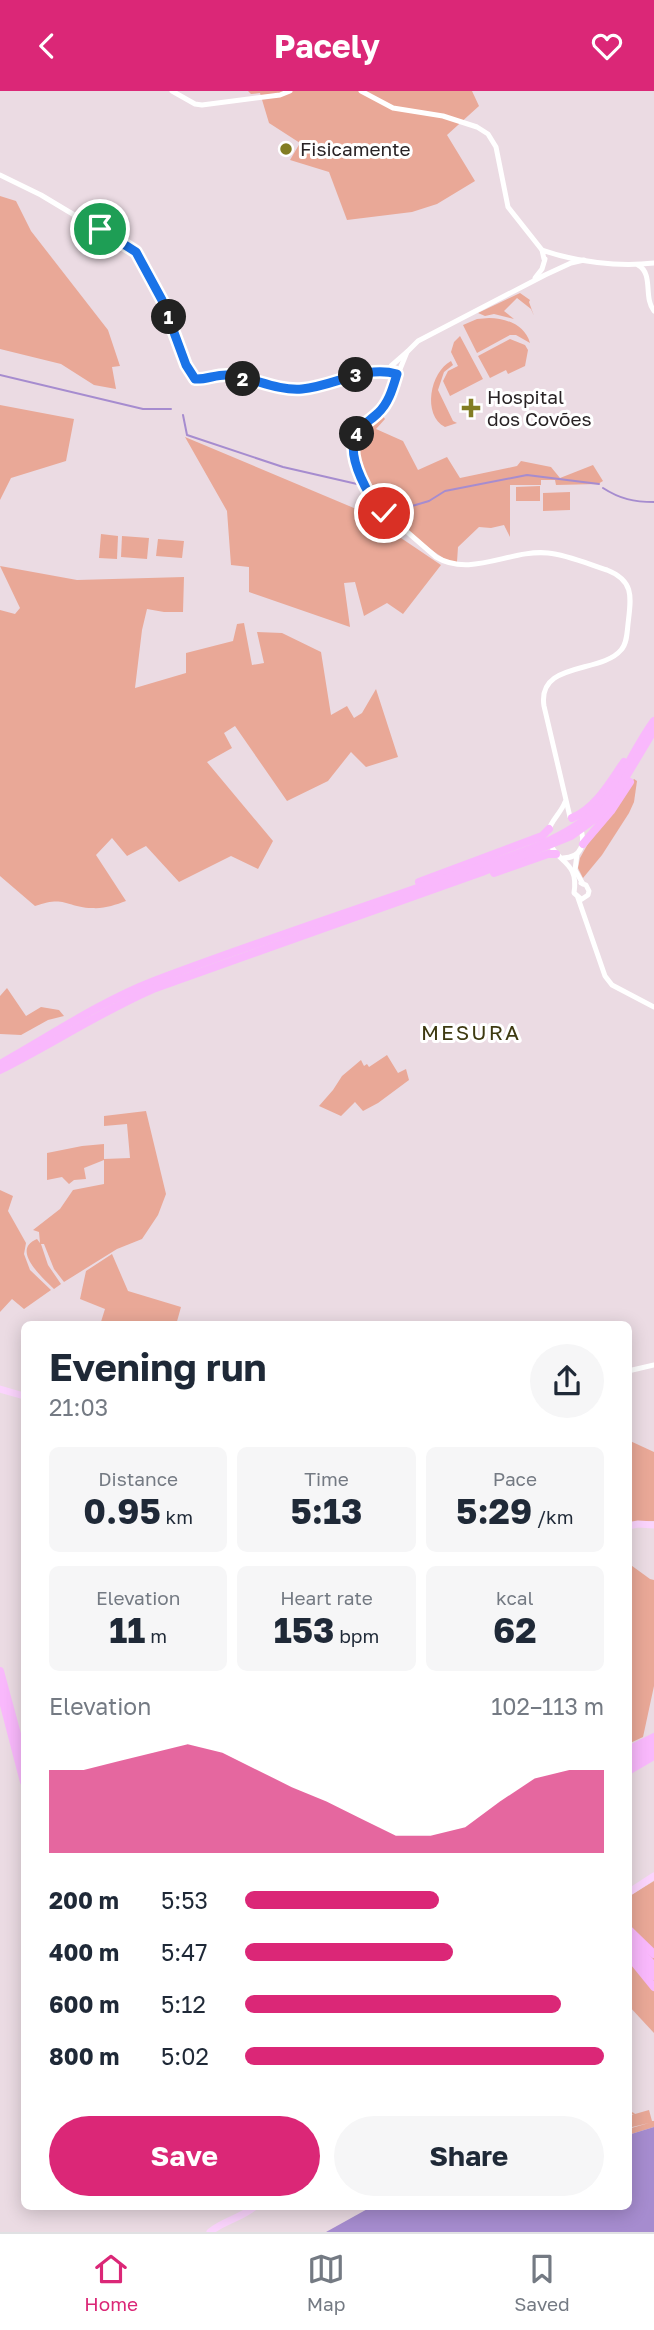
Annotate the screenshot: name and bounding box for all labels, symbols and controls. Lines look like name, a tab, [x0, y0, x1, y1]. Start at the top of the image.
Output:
icon: back	[28, 27, 66, 65]
text: Pacely	[274, 27, 380, 65]
icon: heart	[588, 27, 626, 65]
place label: Fisicamente	[300, 137, 411, 160]
marker: Fisicamente	[278, 141, 294, 157]
pin	[70, 199, 130, 259]
icon: arrive	[81, 210, 119, 248]
pin: 1	[152, 299, 186, 335]
text: 1	[164, 305, 173, 328]
pin: 3	[338, 357, 374, 393]
pin: 2	[226, 361, 260, 397]
text: 3	[350, 363, 361, 386]
text: 2	[237, 367, 248, 390]
place label: Hospital dos Covões	[487, 385, 592, 430]
marker: Hospital dos Covões	[461, 398, 481, 418]
pin: 4	[340, 417, 374, 451]
text: 4	[351, 422, 362, 445]
pin	[354, 483, 414, 543]
icon: check	[365, 494, 403, 532]
district label: MESURA	[421, 1019, 521, 1045]
text: Evening run	[49, 1344, 267, 1389]
button: share	[530, 1344, 604, 1418]
text: 21:03	[49, 1393, 108, 1421]
text: Distance	[98, 1467, 178, 1490]
text: Time	[304, 1467, 349, 1490]
text: Pace	[493, 1467, 537, 1490]
text: 0.95	[83, 1490, 161, 1532]
text: 5:13	[291, 1490, 362, 1532]
text: 5:29	[456, 1490, 532, 1532]
text: km	[161, 1505, 193, 1528]
text: /km	[532, 1505, 574, 1528]
text: Elevation	[96, 1586, 180, 1609]
text: Heart rate	[280, 1586, 373, 1609]
text: kcal	[496, 1586, 534, 1609]
text: 11	[109, 1609, 145, 1651]
text: 153	[274, 1609, 334, 1651]
text: 62	[493, 1609, 537, 1651]
text: m	[145, 1624, 167, 1647]
text: bpm	[334, 1624, 379, 1647]
text: Elevation	[49, 1692, 151, 1720]
text: 102–113 m	[491, 1692, 604, 1720]
text: 200 m	[49, 1886, 119, 1914]
text: 5:53	[161, 1886, 208, 1914]
text: 400 m	[49, 1938, 119, 1966]
text: 5:47	[161, 1938, 207, 1966]
text: 600 m	[49, 1990, 119, 2018]
text: 5:12	[161, 1990, 206, 2018]
text: 800 m	[49, 2042, 120, 2070]
text: 5:02	[161, 2042, 209, 2070]
button: Save	[49, 2116, 320, 2196]
button: Share	[334, 2116, 604, 2196]
tab: Home	[84, 2250, 138, 2315]
tab: Map	[307, 2250, 345, 2315]
tab: Saved	[514, 2250, 570, 2315]

